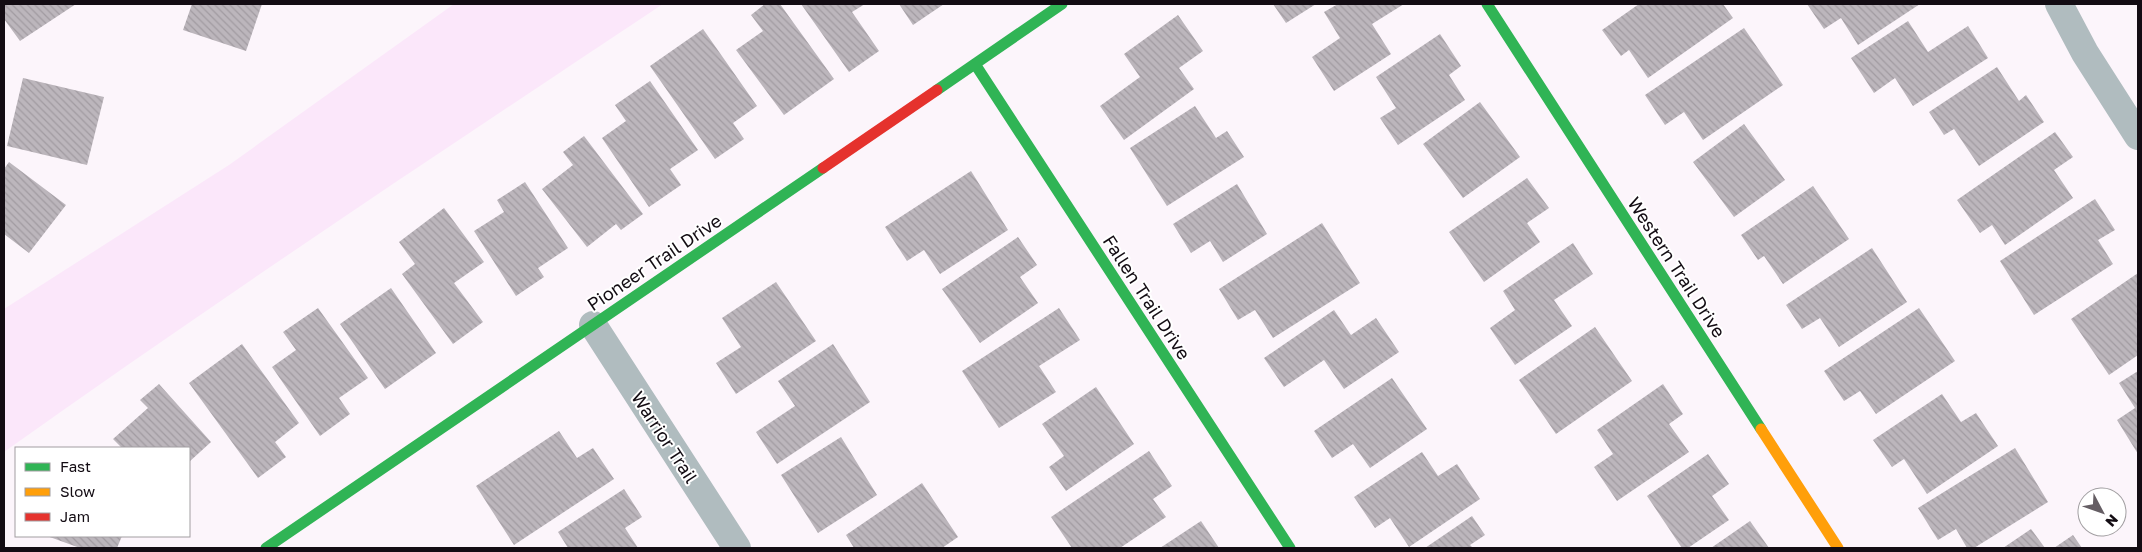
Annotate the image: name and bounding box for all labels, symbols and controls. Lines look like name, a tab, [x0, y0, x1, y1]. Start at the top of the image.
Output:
street label: Western Trail Drive	[1623, 193, 1731, 341]
street label: Pioneer Trail Drive	[583, 209, 725, 315]
street label: Fallen Trail Drive	[1099, 231, 1195, 363]
street label: Warrior Trail	[627, 387, 703, 487]
legend	[15, 447, 190, 537]
text: Fast	[60, 457, 91, 475]
text: Slow	[60, 482, 95, 500]
north arrow	[2077, 487, 2127, 537]
text: Jam	[60, 507, 90, 525]
text: N	[2102, 511, 2122, 530]

